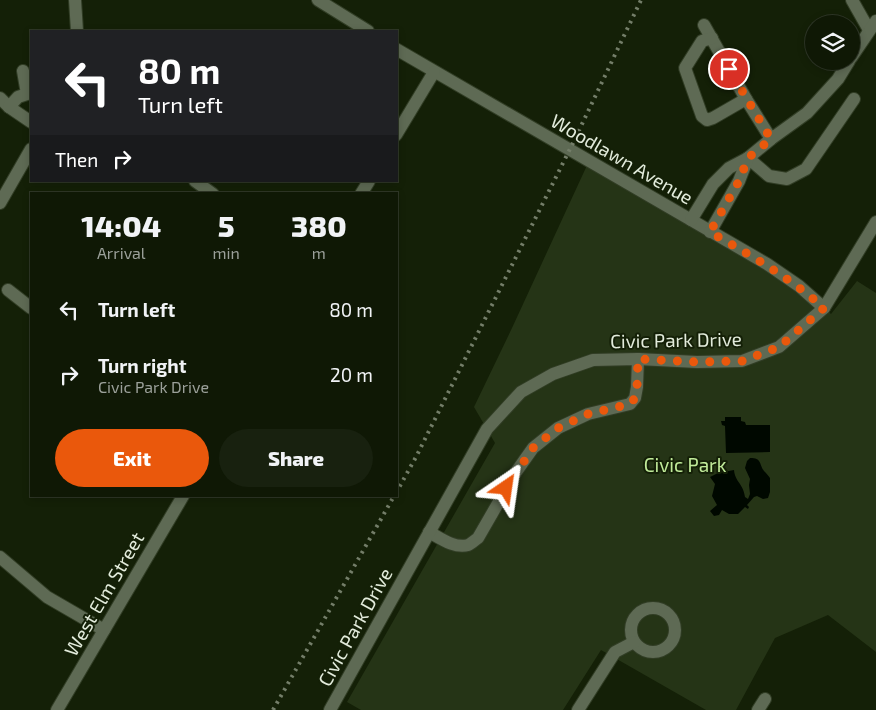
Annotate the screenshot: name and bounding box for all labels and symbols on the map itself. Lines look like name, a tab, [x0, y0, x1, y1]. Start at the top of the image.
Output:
pin	[708, 48, 750, 90]
street label: Woodlawn Avenue	[547, 109, 697, 209]
street label: Civic Park Drive	[610, 327, 742, 352]
park label: Civic Park	[644, 453, 727, 476]
position arrow	[479, 461, 531, 513]
street label: West Elm Street	[59, 528, 148, 660]
street label: Civic Park Drive	[313, 564, 397, 690]

